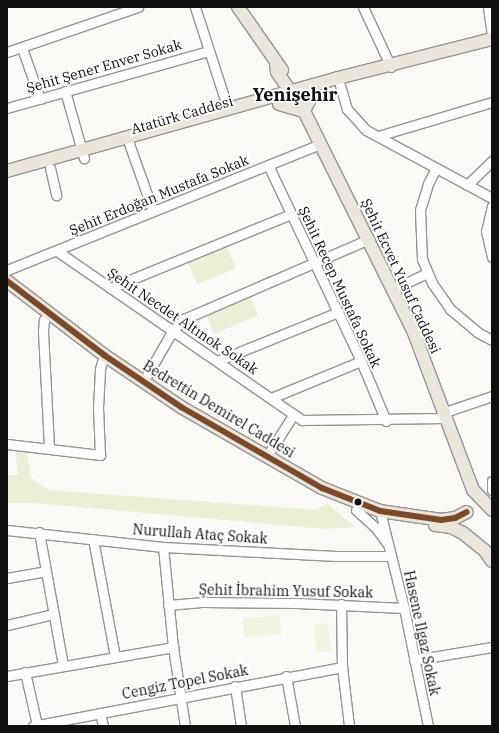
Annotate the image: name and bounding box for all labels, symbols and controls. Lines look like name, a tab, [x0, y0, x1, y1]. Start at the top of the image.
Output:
street label: Şehit Şener Enver Sokak	[24, 36, 184, 96]
district label: Yenişehir	[253, 84, 337, 106]
street label: Atatürk Caddesi	[129, 92, 235, 138]
street label: Şehit Erdoğan Mustafa Sokak	[67, 151, 251, 239]
street label: Şehit Ecvet Yusuf Caddesi	[358, 196, 444, 356]
street label: Şehit Recep Mustafa Sokak	[295, 204, 385, 370]
street label: Şehit Necdet Altınok Sokak	[104, 264, 262, 378]
street label: Bedrettin Demirel Caddesi	[140, 357, 298, 461]
unlabelled marker	[353, 497, 363, 507]
street label: Nurullah Ataç Sokak	[132, 521, 268, 547]
street label: Hasene Ilgaz Sokak	[401, 569, 443, 697]
street label: Şehit İbrahim Yusuf Sokak	[199, 581, 373, 601]
street label: Cengiz Topel Sokak	[121, 662, 249, 702]

